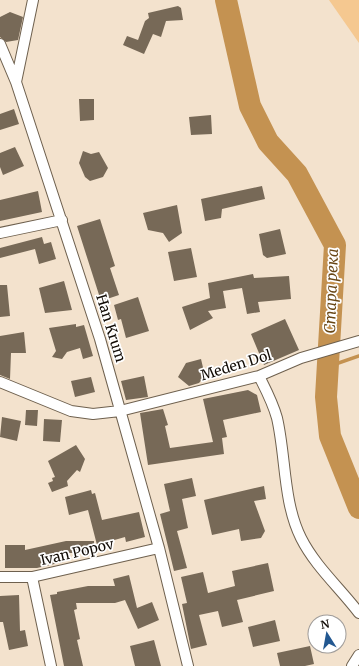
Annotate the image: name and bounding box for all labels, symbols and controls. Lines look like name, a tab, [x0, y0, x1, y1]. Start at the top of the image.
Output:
water label: Стара река	[320, 248, 342, 334]
street label: Han Krum	[92, 292, 130, 364]
street label: Meden Dol	[198, 346, 274, 384]
street label: Ivan Popov	[39, 535, 116, 569]
north arrow	[307, 614, 347, 654]
text: N	[319, 616, 331, 632]

